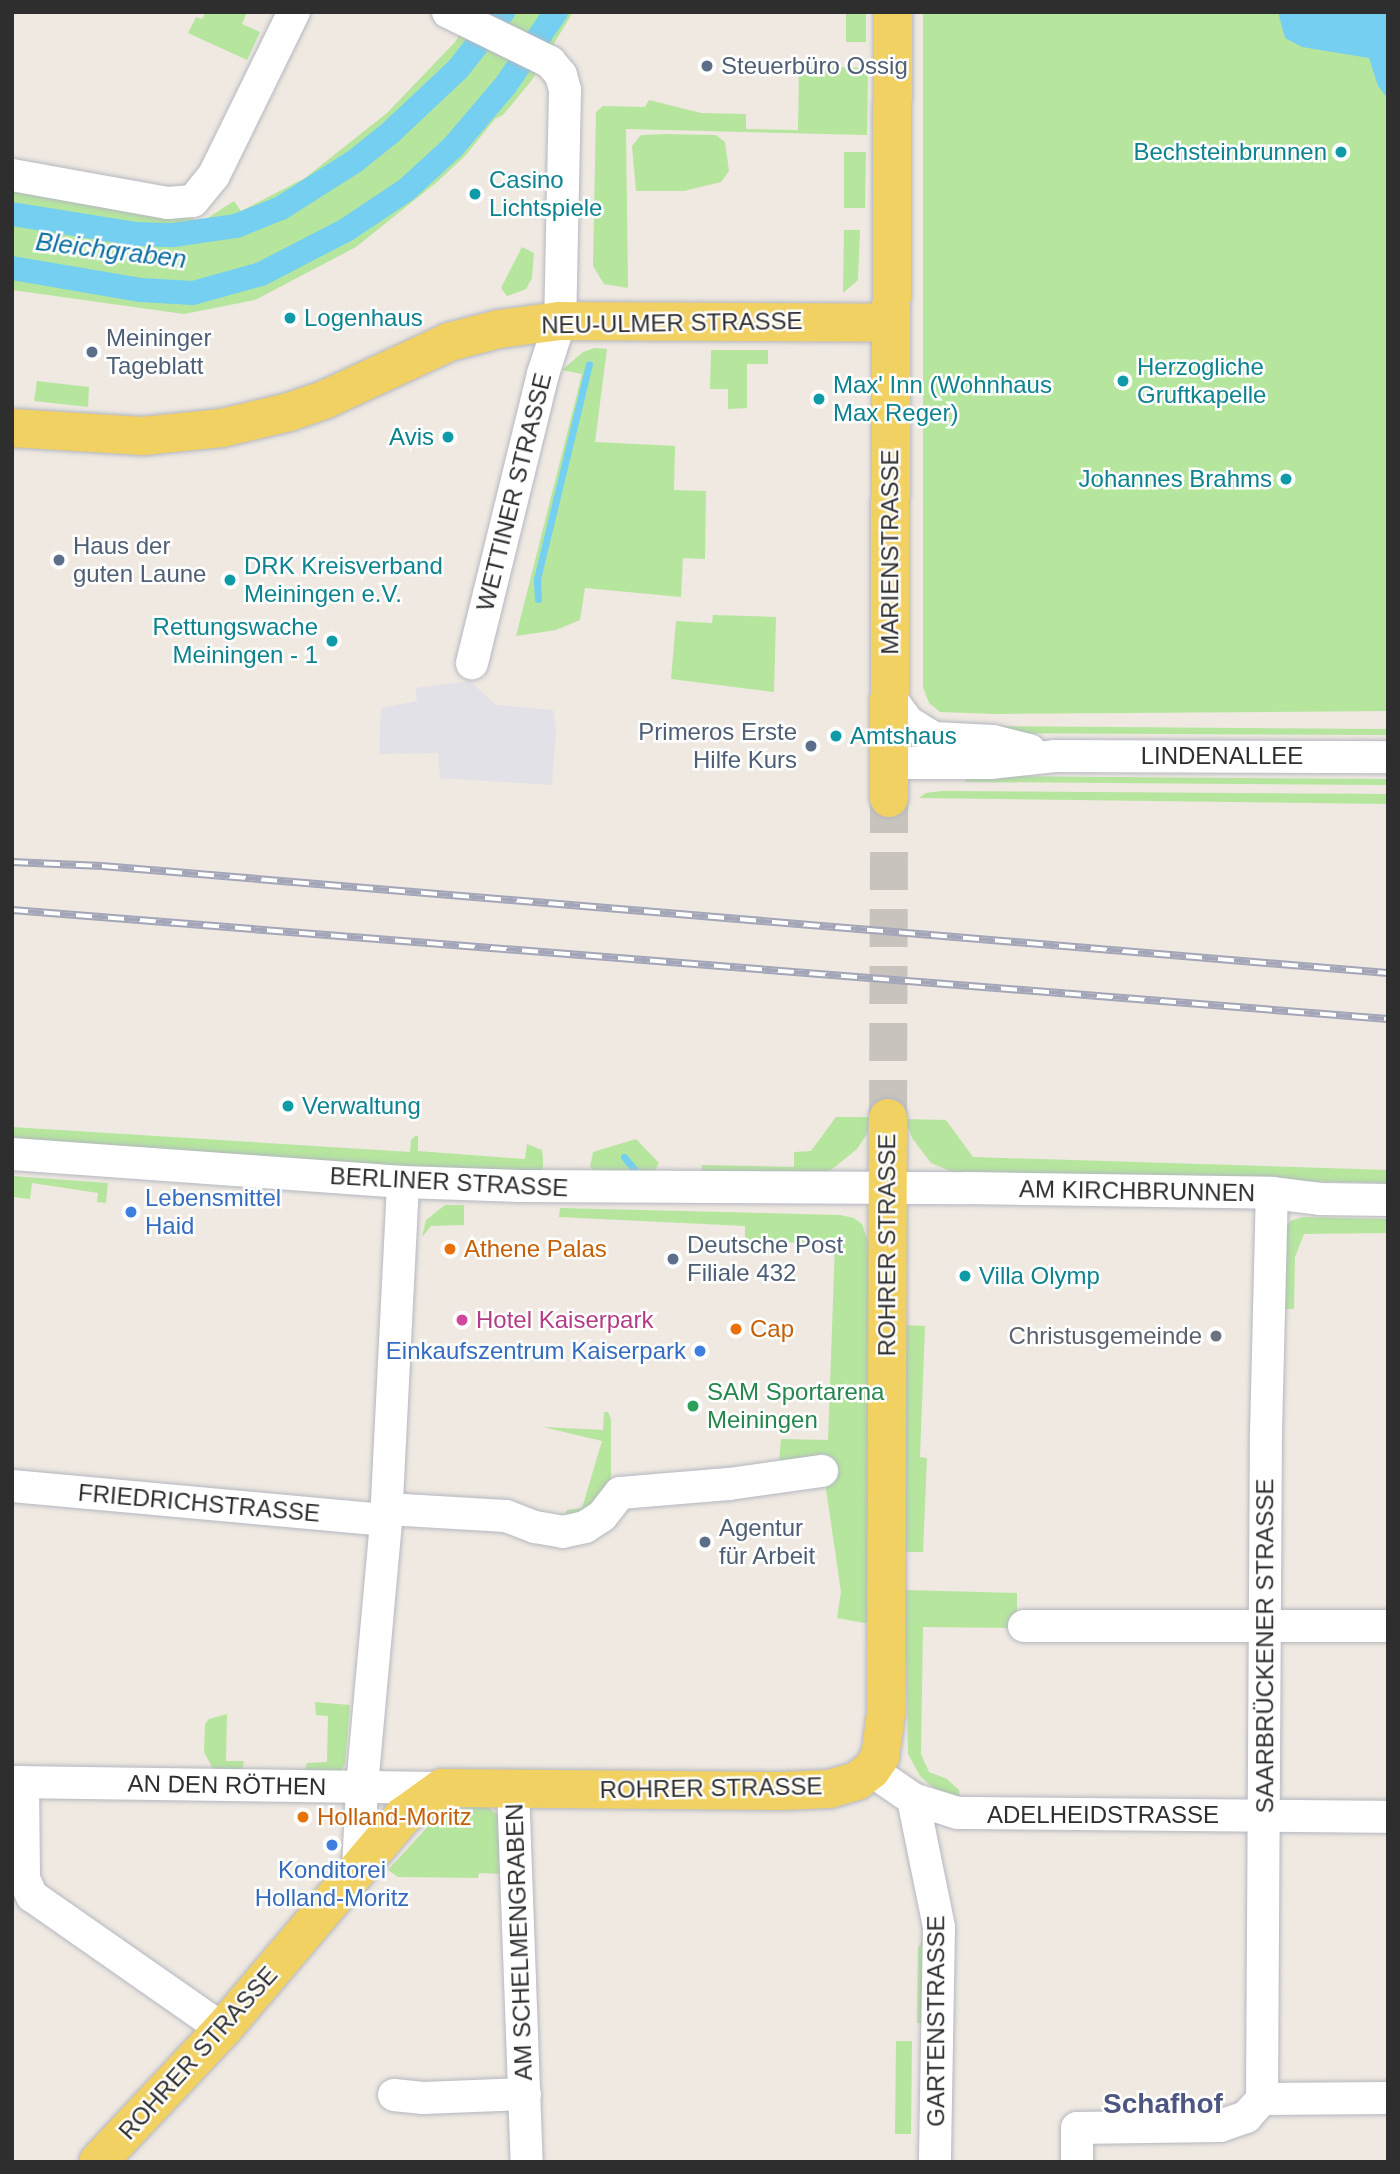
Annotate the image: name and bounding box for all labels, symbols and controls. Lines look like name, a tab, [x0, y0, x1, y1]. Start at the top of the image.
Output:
place label: Steuerbüro Ossig	[721, 52, 908, 80]
marker: Steuerbüro Ossig	[699, 58, 715, 74]
place label: Bechsteinbrunnen	[1134, 138, 1327, 166]
marker: Bechsteinbrunnen	[1333, 144, 1349, 160]
place label: Casino Lichtspiele	[489, 166, 602, 222]
marker: Casino Lichtspiele	[467, 186, 483, 202]
water label: Bleichgraben	[34, 226, 188, 276]
place label: Logenhaus	[304, 304, 423, 332]
street label: NEU-ULMER STRASSE	[541, 306, 803, 340]
marker: Logenhaus	[282, 310, 298, 326]
place label: Meininger Tageblatt	[106, 324, 211, 380]
marker: Meininger Tageblatt	[84, 344, 100, 360]
place label: Herzogliche Gruftkapelle	[1137, 353, 1266, 409]
street label: WETTINER STRASSE	[471, 370, 557, 614]
place label: Max' Inn (Wohnhaus Max Reger)	[833, 371, 1052, 427]
marker: Herzogliche Gruftkapelle	[1115, 373, 1131, 389]
marker: Max' Inn (Wohnhaus Max Reger)	[811, 391, 827, 407]
place label: Avis	[389, 423, 434, 451]
marker: Avis	[440, 429, 456, 445]
street label: MARIENSTRASSE	[876, 449, 904, 655]
place label: Johannes Brahms	[1079, 465, 1272, 493]
marker: Johannes Brahms	[1278, 471, 1294, 487]
place label: Haus der guten Laune	[73, 532, 206, 588]
marker: Haus der guten Laune	[51, 552, 67, 568]
place label: DRK Kreisverband Meiningen e.V.	[244, 552, 443, 608]
marker: DRK Kreisverband Meiningen e.V.	[222, 572, 238, 588]
place label: Rettungswache Meiningen - 1	[153, 613, 318, 669]
marker: Rettungswache Meiningen - 1	[324, 633, 340, 649]
place label: Primeros Erste Hilfe Kurs	[638, 718, 797, 774]
place label: Amtshaus	[850, 722, 957, 750]
marker: Amtshaus	[828, 728, 844, 744]
marker: Primeros Erste Hilfe Kurs	[803, 738, 819, 754]
street label: LINDENALLEE	[1141, 742, 1303, 770]
place label: Verwaltung	[302, 1092, 421, 1120]
marker: Verwaltung	[280, 1098, 296, 1114]
street label: ROHRER STRASSE	[873, 1134, 901, 1356]
street label: BERLINER STRASSE	[329, 1161, 569, 1203]
street label: AM KIRCHBRUNNEN	[1019, 1175, 1255, 1207]
place label: Lebensmittel Haid	[145, 1184, 281, 1240]
marker: Lebensmittel Haid	[123, 1204, 139, 1220]
place label: Deutsche Post Filiale 432	[687, 1231, 843, 1287]
place label: Athene Palas	[464, 1235, 607, 1263]
marker: Athene Palas	[442, 1241, 458, 1257]
marker: Deutsche Post Filiale 432	[665, 1251, 681, 1267]
place label: Villa Olymp	[979, 1262, 1100, 1290]
marker: Villa Olymp	[957, 1268, 973, 1284]
place label: Hotel Kaiserpark	[476, 1306, 653, 1334]
marker: Hotel Kaiserpark	[454, 1312, 470, 1328]
place label: Cap	[750, 1315, 794, 1343]
marker: Cap	[728, 1321, 744, 1337]
place label: Christusgemeinde	[1009, 1322, 1202, 1350]
marker: Christusgemeinde	[1208, 1328, 1224, 1344]
place label: Einkaufszentrum Kaiserpark	[386, 1337, 686, 1365]
marker: Einkaufszentrum Kaiserpark	[692, 1343, 708, 1359]
place label: SAM Sportarena Meiningen	[707, 1378, 884, 1434]
marker: SAM Sportarena Meiningen	[685, 1398, 701, 1414]
street label: FRIEDRICHSTRASSE	[77, 1478, 321, 1528]
street label: SAARBRÜCKENER STRASSE	[1251, 1479, 1279, 1813]
place label: Agentur für Arbeit	[719, 1514, 816, 1570]
marker: Agentur für Arbeit	[697, 1534, 713, 1550]
street label: AN DEN RÖTHEN	[127, 1769, 327, 1801]
street label: ROHRER STRASSE	[599, 1772, 823, 1804]
street label: ADELHEIDSTRASSE	[987, 1801, 1219, 1829]
place label: Holland-Moritz	[317, 1803, 472, 1831]
street label: AM SCHELMENGRABEN	[500, 1803, 538, 2081]
marker: Holland-Moritz	[295, 1809, 311, 1825]
marker: Konditorei Holland-Moritz	[324, 1837, 340, 1853]
place label: Konditorei Holland-Moritz	[255, 1856, 409, 1912]
street label: GARTENSTRASSE	[922, 1915, 950, 2127]
street label: ROHRER STRASSE	[113, 1961, 283, 2145]
district label: Schafhof	[1103, 2087, 1223, 2121]

